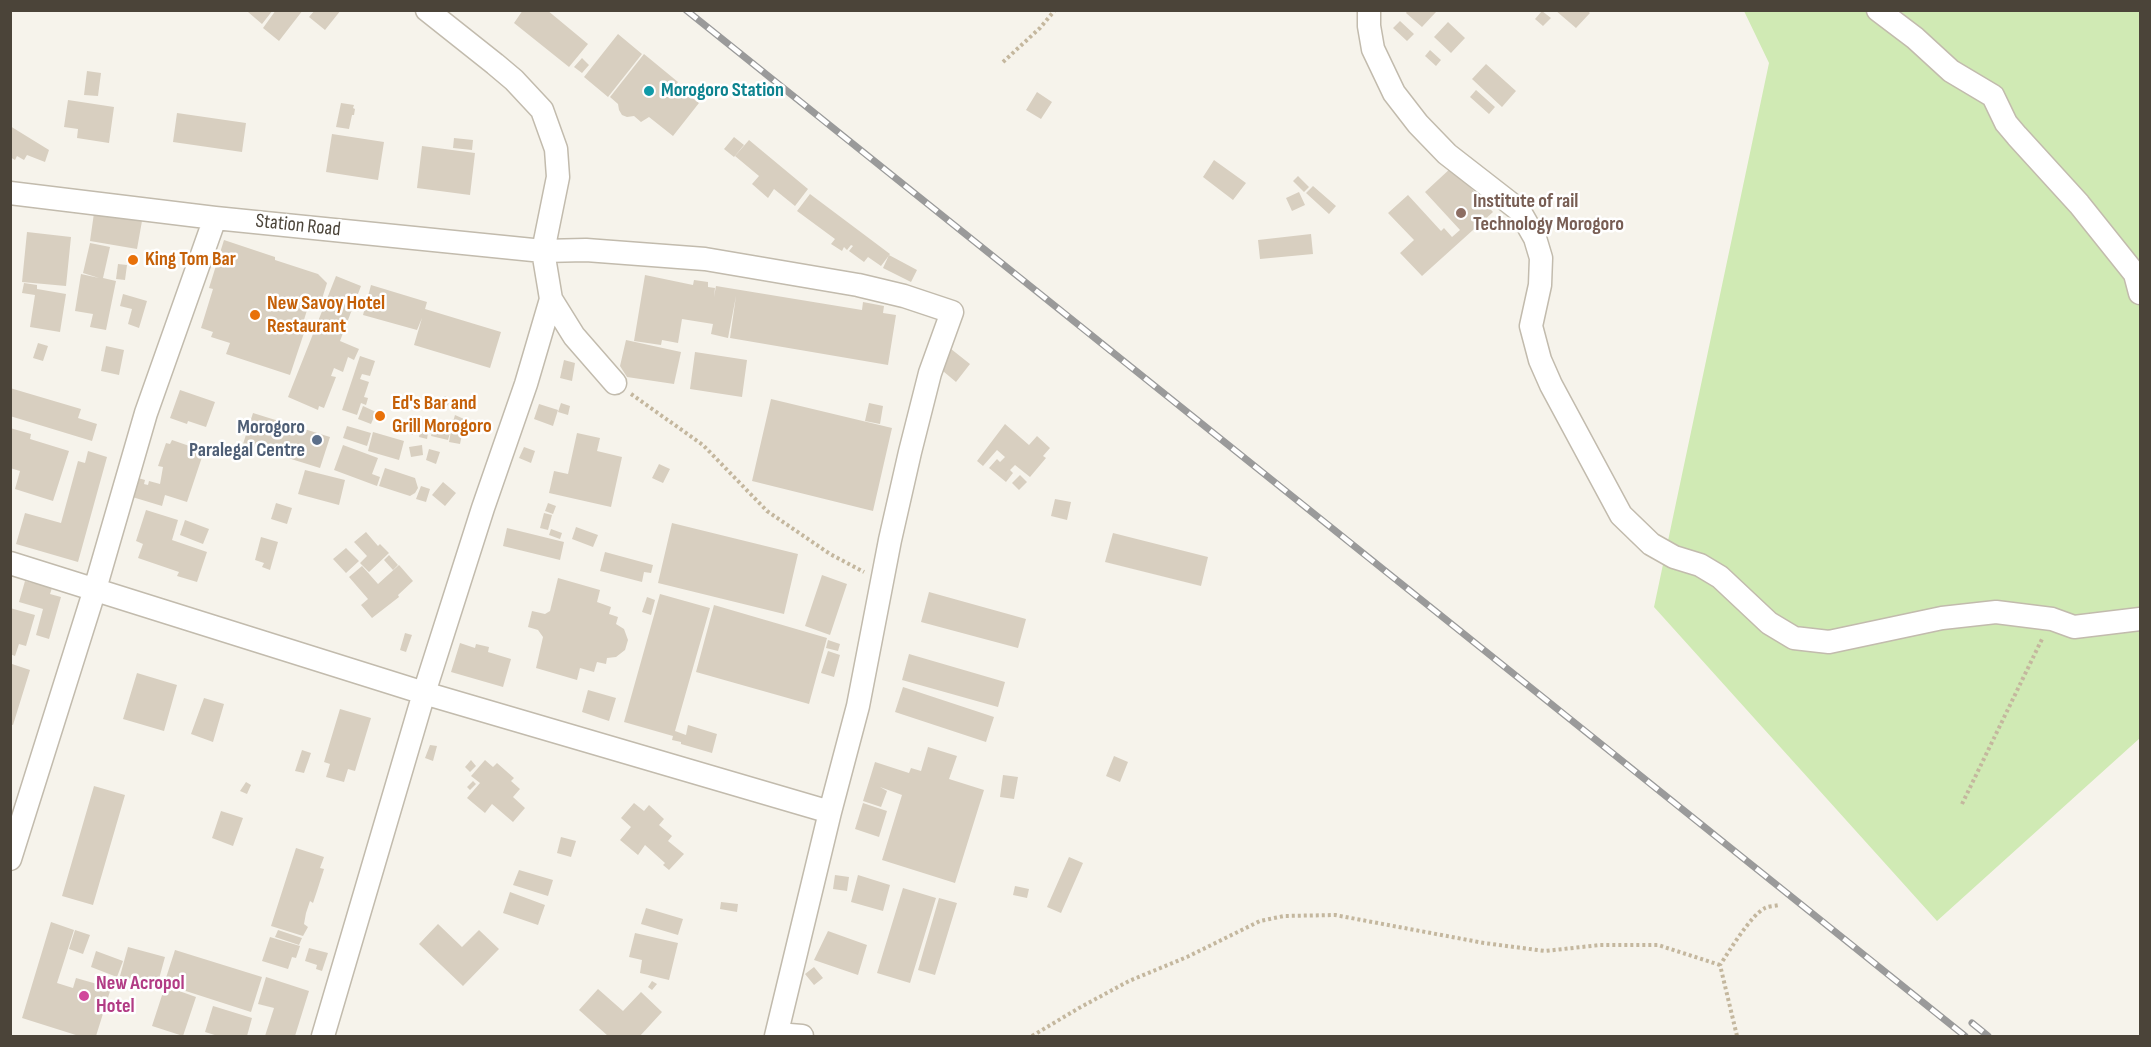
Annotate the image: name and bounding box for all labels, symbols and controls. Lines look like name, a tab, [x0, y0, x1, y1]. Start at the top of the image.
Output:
place label: Morogoro Station	[661, 79, 784, 103]
marker: Morogoro Station	[642, 84, 656, 98]
place label: Institute of rail Technology Morogoro	[1473, 190, 1624, 237]
marker: Institute of rail Technology Morogoro	[1454, 206, 1468, 220]
street label: Station Road	[254, 210, 342, 242]
place label: King Tom Bar	[145, 248, 236, 272]
marker: King Tom Bar	[126, 253, 140, 267]
place label: New Savoy Hotel Restaurant	[267, 292, 385, 339]
marker: New Savoy Hotel Restaurant	[248, 308, 262, 322]
place label: Ed's Bar and Grill Morogoro	[392, 392, 492, 439]
marker: Ed's Bar and Grill Morogoro	[373, 409, 387, 423]
place label: Morogoro Paralegal Centre	[189, 416, 305, 463]
marker: Morogoro Paralegal Centre	[310, 433, 324, 447]
place label: New Acropol Hotel	[96, 972, 184, 1019]
marker: New Acropol Hotel	[77, 989, 91, 1003]

